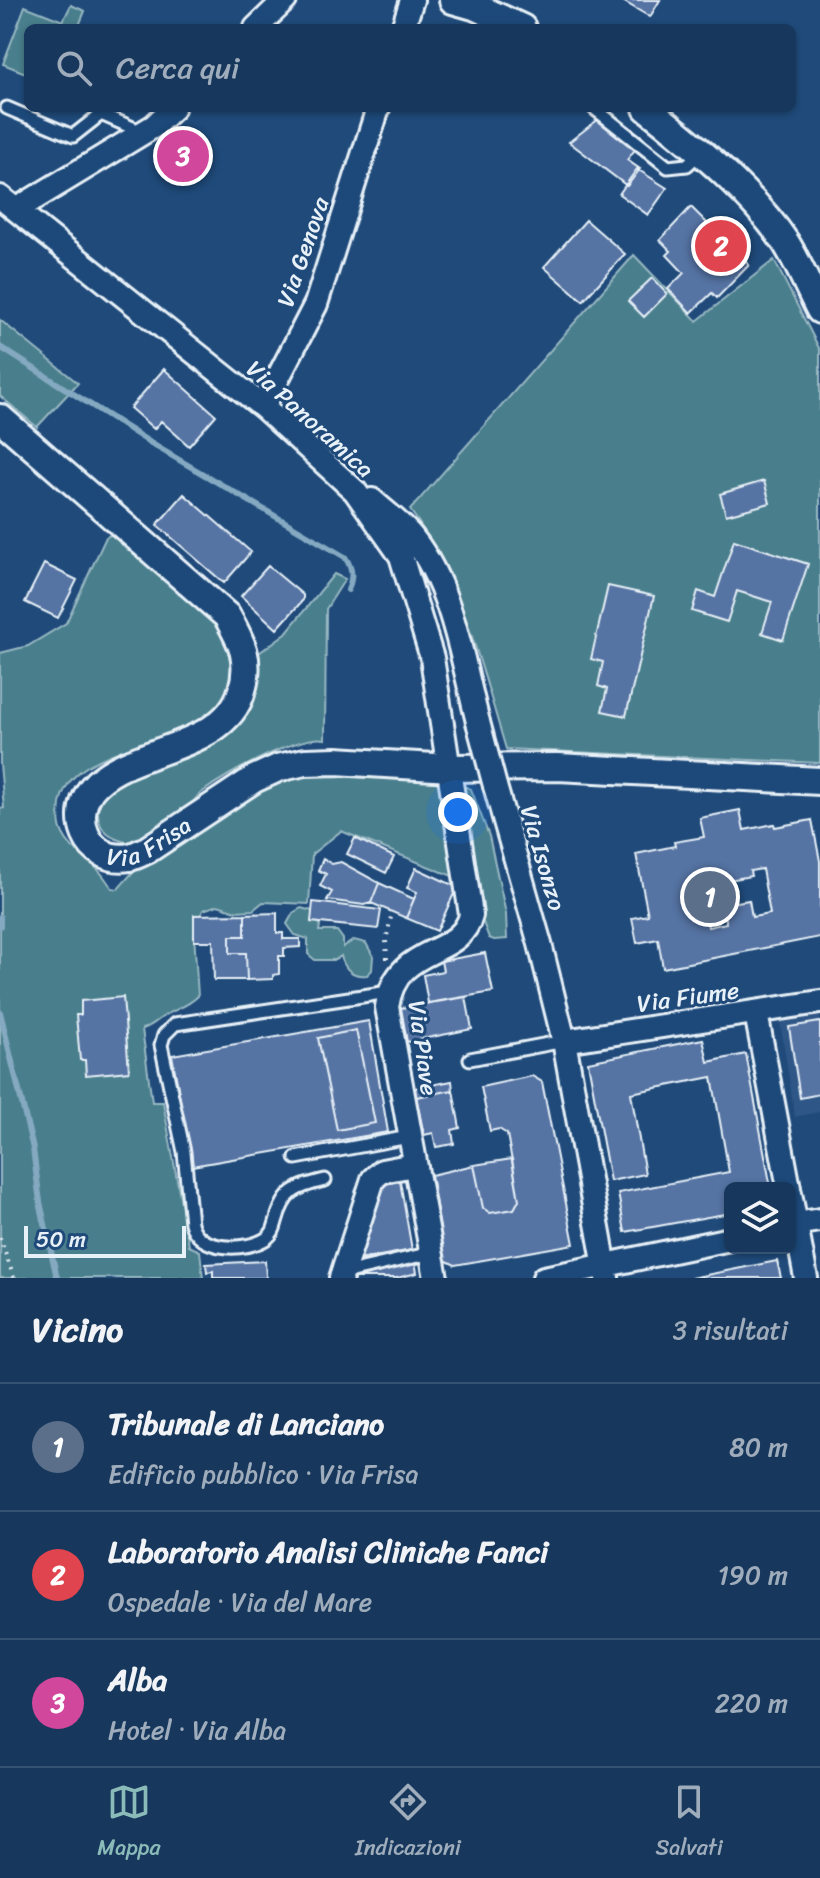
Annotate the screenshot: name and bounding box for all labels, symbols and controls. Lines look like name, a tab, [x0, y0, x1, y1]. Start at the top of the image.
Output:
search box	[24, 24, 796, 112]
text: Cerca qui	[116, 41, 239, 95]
icon: search	[52, 46, 96, 90]
pin: 3	[157, 126, 209, 186]
street label: Via Genova	[265, 190, 342, 313]
pin: 2	[695, 216, 747, 276]
street label: Via Panoramica	[236, 349, 384, 489]
your location	[438, 792, 478, 832]
street label: Via Isonzo	[508, 800, 578, 916]
street label: Via Frisa	[103, 805, 200, 879]
pin: 1	[684, 867, 736, 927]
street label: Via Fiume	[634, 969, 742, 1025]
street label: Via Piave	[396, 998, 450, 1098]
map controls	[724, 1182, 796, 1254]
button: layers	[724, 1182, 796, 1254]
text: 50 m	[36, 1220, 86, 1259]
scale bar	[24, 1222, 186, 1258]
text: Vicino	[32, 1300, 123, 1360]
text: 3 risultati	[673, 1307, 788, 1353]
text: Tribunale di Lanciano	[108, 1397, 384, 1451]
text: 1	[52, 1424, 64, 1470]
text: 80 m	[729, 1424, 788, 1470]
text: Edificio pubblico · Via Frisa	[108, 1451, 419, 1497]
text: Laboratorio Analisi Cliniche Fanci	[108, 1525, 548, 1579]
text: 2	[50, 1552, 66, 1598]
text: 190 m	[718, 1552, 788, 1598]
text: Ospedale · Via del Mare	[108, 1579, 372, 1625]
text: Alba	[108, 1653, 167, 1707]
text: 3	[51, 1680, 65, 1726]
text: 220 m	[715, 1680, 788, 1726]
text: Hotel · Via Alba	[108, 1707, 286, 1753]
tab: Mappa	[97, 1780, 161, 1867]
tab: Indicazioni	[355, 1780, 461, 1867]
tab: Salvati	[655, 1780, 723, 1867]

